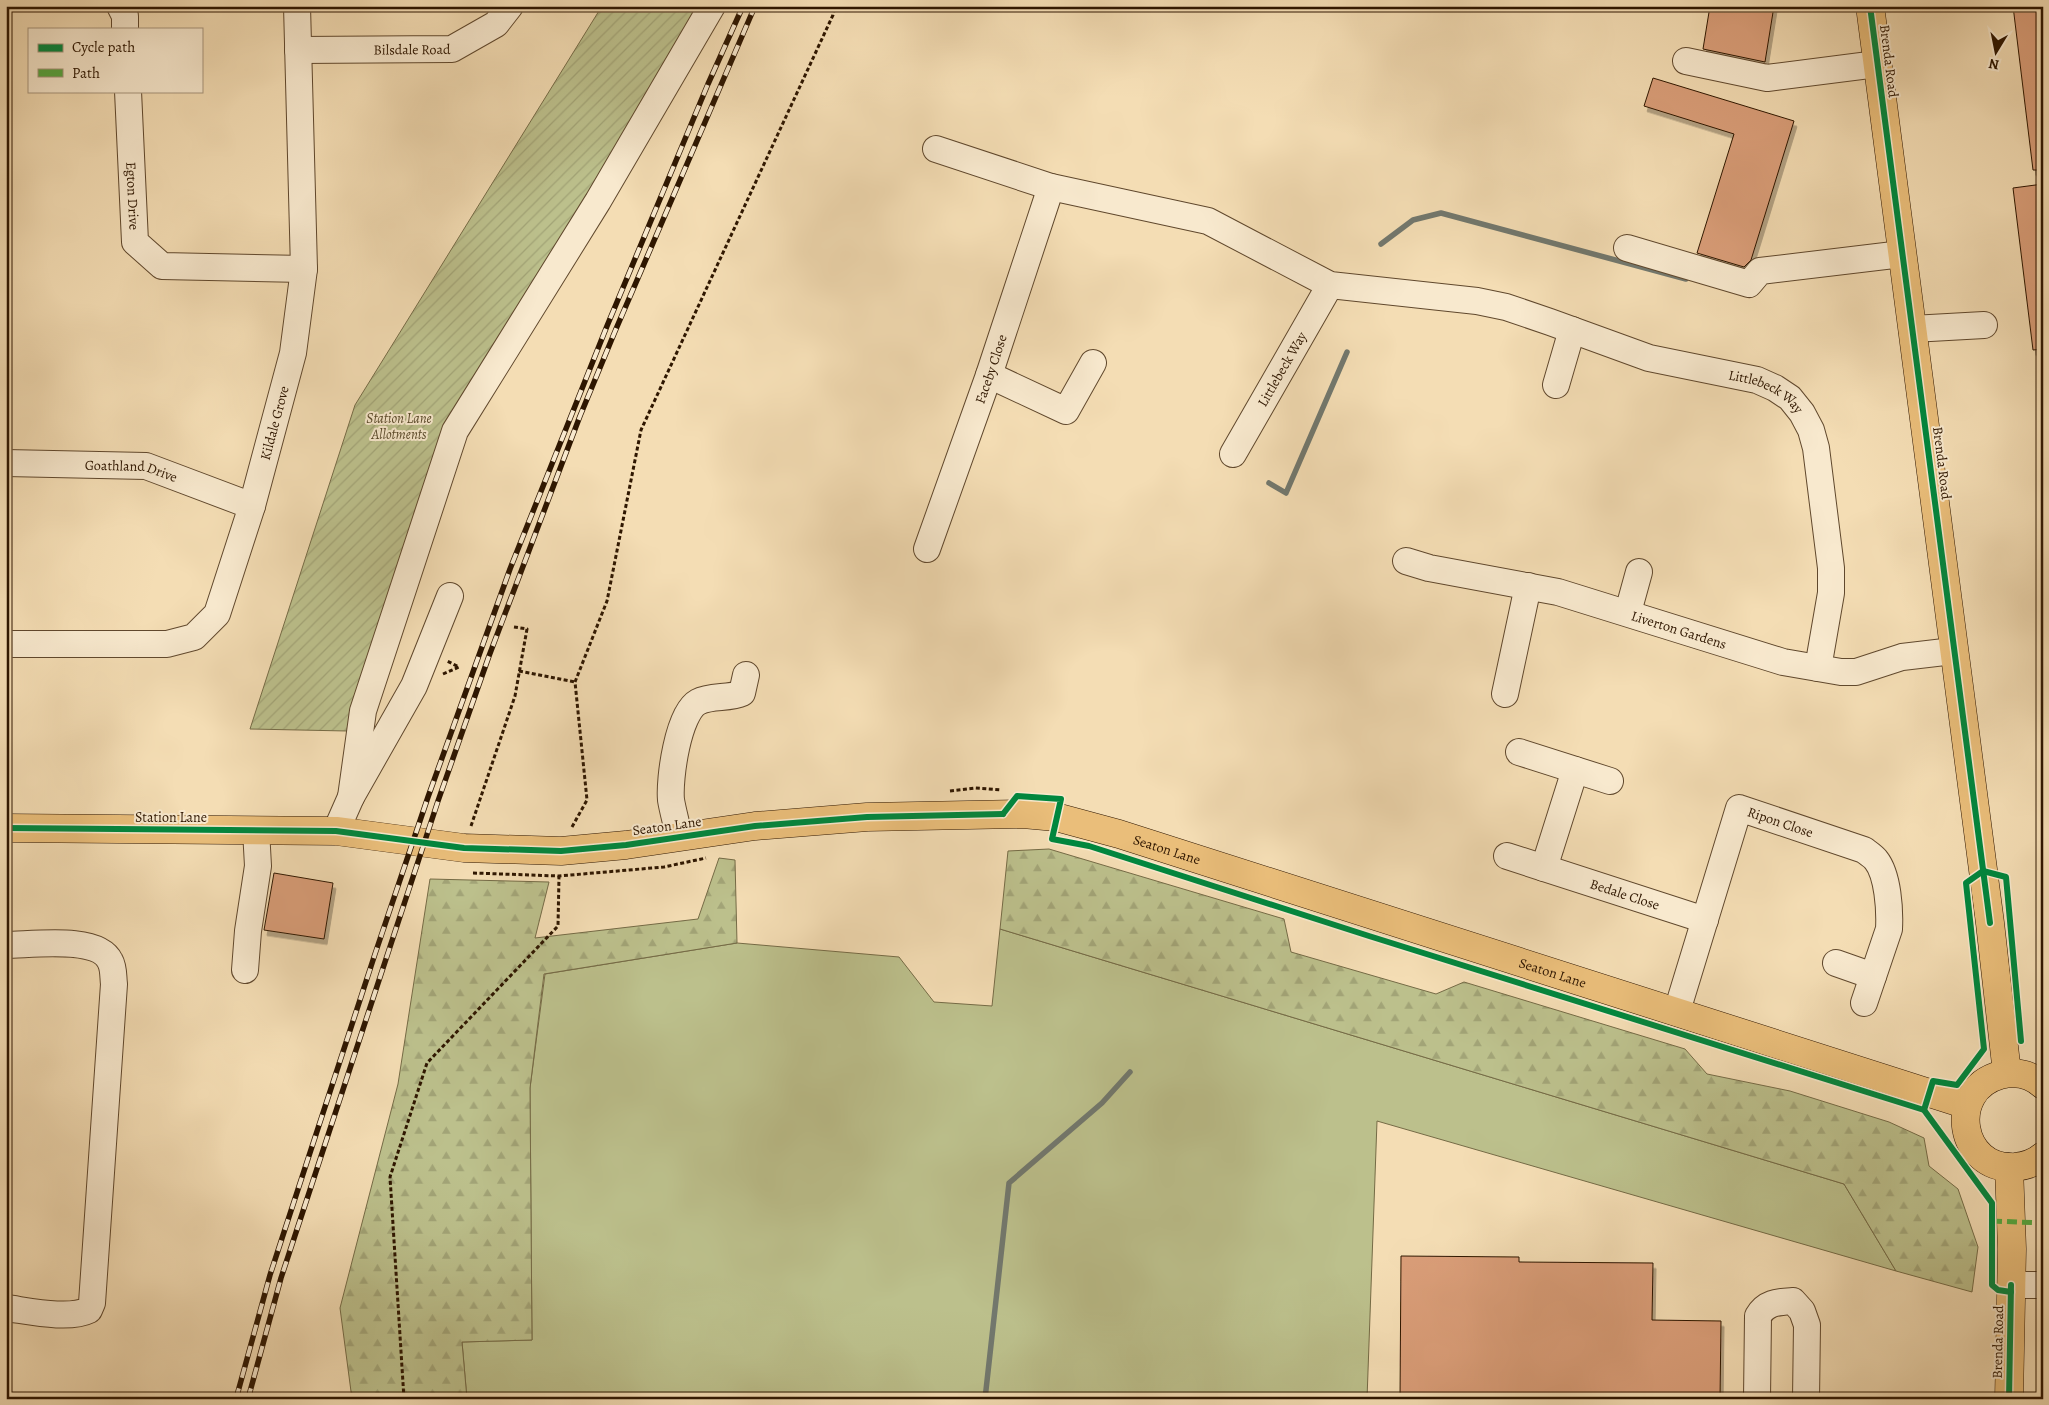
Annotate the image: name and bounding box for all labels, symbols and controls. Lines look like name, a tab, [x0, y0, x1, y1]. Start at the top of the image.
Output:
street label: Brenda Road	[1875, 23, 1903, 99]
legend	[28, 28, 202, 92]
north arrow	[1972, 28, 2022, 78]
text: Cycle path	[72, 37, 135, 57]
street label: Bilsdale Road	[373, 40, 451, 59]
text: N	[1987, 54, 2001, 75]
text: Path	[72, 63, 100, 83]
street label: Egton Drive	[122, 161, 144, 230]
street label: Littlebeck Way	[1253, 327, 1311, 410]
street label: Faceby Close	[970, 332, 1011, 406]
street label: Littlebeck Way	[1727, 365, 1809, 418]
street label: Kildale Grove	[255, 384, 293, 462]
park label: Station Lane Allotments	[366, 409, 432, 444]
street label: Brenda Road	[1928, 425, 1956, 501]
street label: Goathland Drive	[85, 455, 180, 487]
street label: Liverton Gardens	[1629, 606, 1729, 653]
street label: Ripon Close	[1745, 802, 1816, 842]
street label: Station Lane	[135, 808, 207, 827]
street label: Seaton Lane	[631, 812, 703, 840]
street label: Seaton Lane	[1131, 830, 1203, 869]
street label: Bedale Close	[1588, 874, 1662, 914]
street label: Seaton Lane	[1517, 953, 1589, 992]
street label: Brenda Road	[1988, 1305, 2008, 1379]

